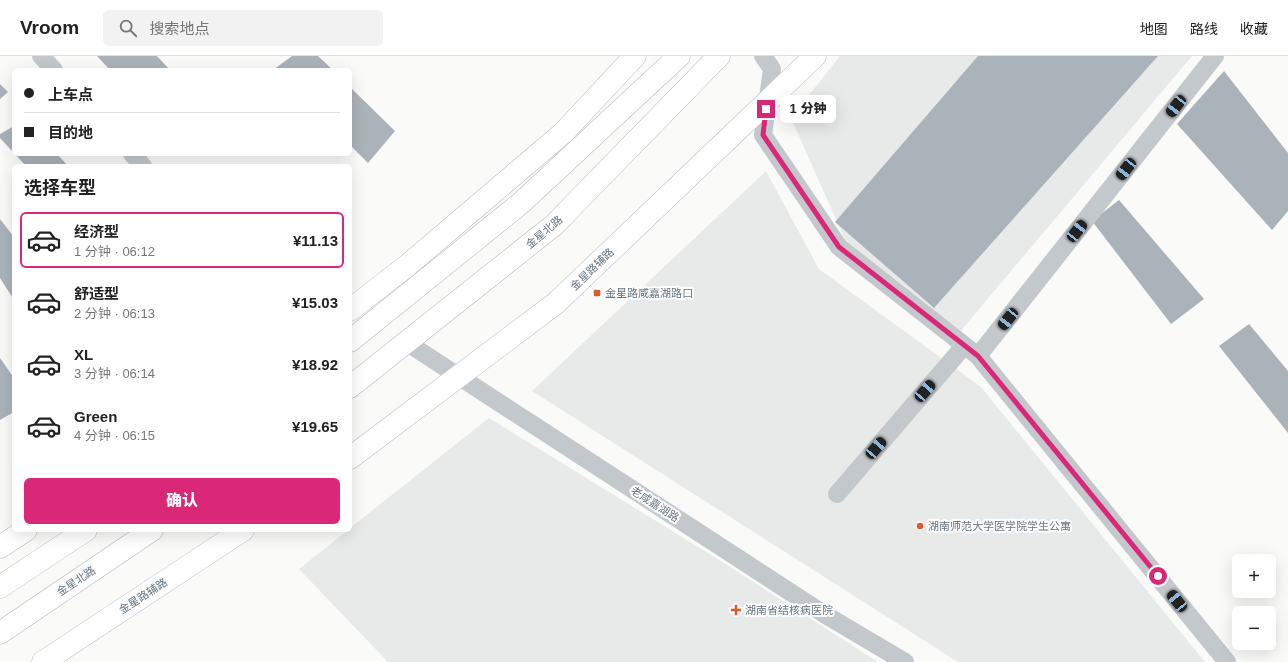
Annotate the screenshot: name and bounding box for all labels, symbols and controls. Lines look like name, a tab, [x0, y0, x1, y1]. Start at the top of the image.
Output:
search box	[103, 10, 383, 46]
text: Vroom	[20, 17, 79, 38]
icon: search	[117, 17, 139, 39]
text: 搜索地点	[149, 20, 209, 37]
text: 地图	[1140, 21, 1168, 37]
text: 路线	[1190, 21, 1218, 37]
text: 收藏	[1240, 21, 1268, 37]
text: 上车点	[48, 86, 93, 103]
car	[1164, 93, 1188, 119]
callout: 1 分钟	[780, 95, 836, 123]
route end	[757, 100, 775, 118]
text: 1 分钟	[790, 101, 826, 116]
text: 目的地	[48, 124, 93, 141]
car	[1114, 156, 1138, 182]
text: 选择车型	[24, 178, 96, 198]
street label: 金星北路	[523, 213, 565, 251]
car	[1065, 218, 1089, 244]
icon: car	[26, 222, 62, 258]
text: 经济型	[74, 223, 119, 240]
text: ¥11.13	[293, 232, 338, 249]
text: 1 分钟 · 06:12	[74, 244, 155, 259]
street label: 金星路辅路	[568, 246, 616, 292]
icon: car	[26, 284, 62, 320]
text: 舒适型	[74, 285, 119, 302]
place label: 金星路咸嘉湖路口	[605, 287, 693, 299]
marker: 金星路咸嘉湖路口	[592, 288, 602, 298]
text: ¥15.03	[292, 294, 338, 311]
text: 2 分钟 · 06:13	[74, 306, 155, 321]
car	[996, 306, 1020, 332]
icon: car	[26, 346, 62, 382]
text: XL	[74, 346, 93, 363]
text: ¥18.92	[292, 356, 338, 373]
text: 3 分钟 · 06:14	[74, 366, 155, 381]
car	[913, 378, 937, 404]
icon: car	[26, 408, 62, 444]
text: Green	[74, 408, 117, 425]
text: ¥19.65	[292, 418, 338, 435]
text: 4 分钟 · 06:15	[74, 428, 155, 443]
car	[864, 435, 888, 461]
button: 确认	[24, 478, 340, 524]
street label: 老咸嘉湖路	[629, 484, 681, 524]
place label: 湖南师范大学医学院学生公寓	[928, 520, 1071, 532]
marker: 湖南师范大学医学院学生公寓	[915, 521, 925, 531]
map controls	[1232, 554, 1276, 650]
button: +	[1232, 554, 1276, 598]
street label: 金星北路	[54, 564, 98, 598]
route start	[1149, 567, 1167, 585]
street label: 金星路辅路	[117, 576, 169, 616]
car	[1165, 588, 1189, 614]
marker: 湖南省结核病医院	[730, 604, 742, 616]
place label: 湖南省结核病医院	[745, 604, 833, 616]
button: −	[1232, 606, 1276, 650]

